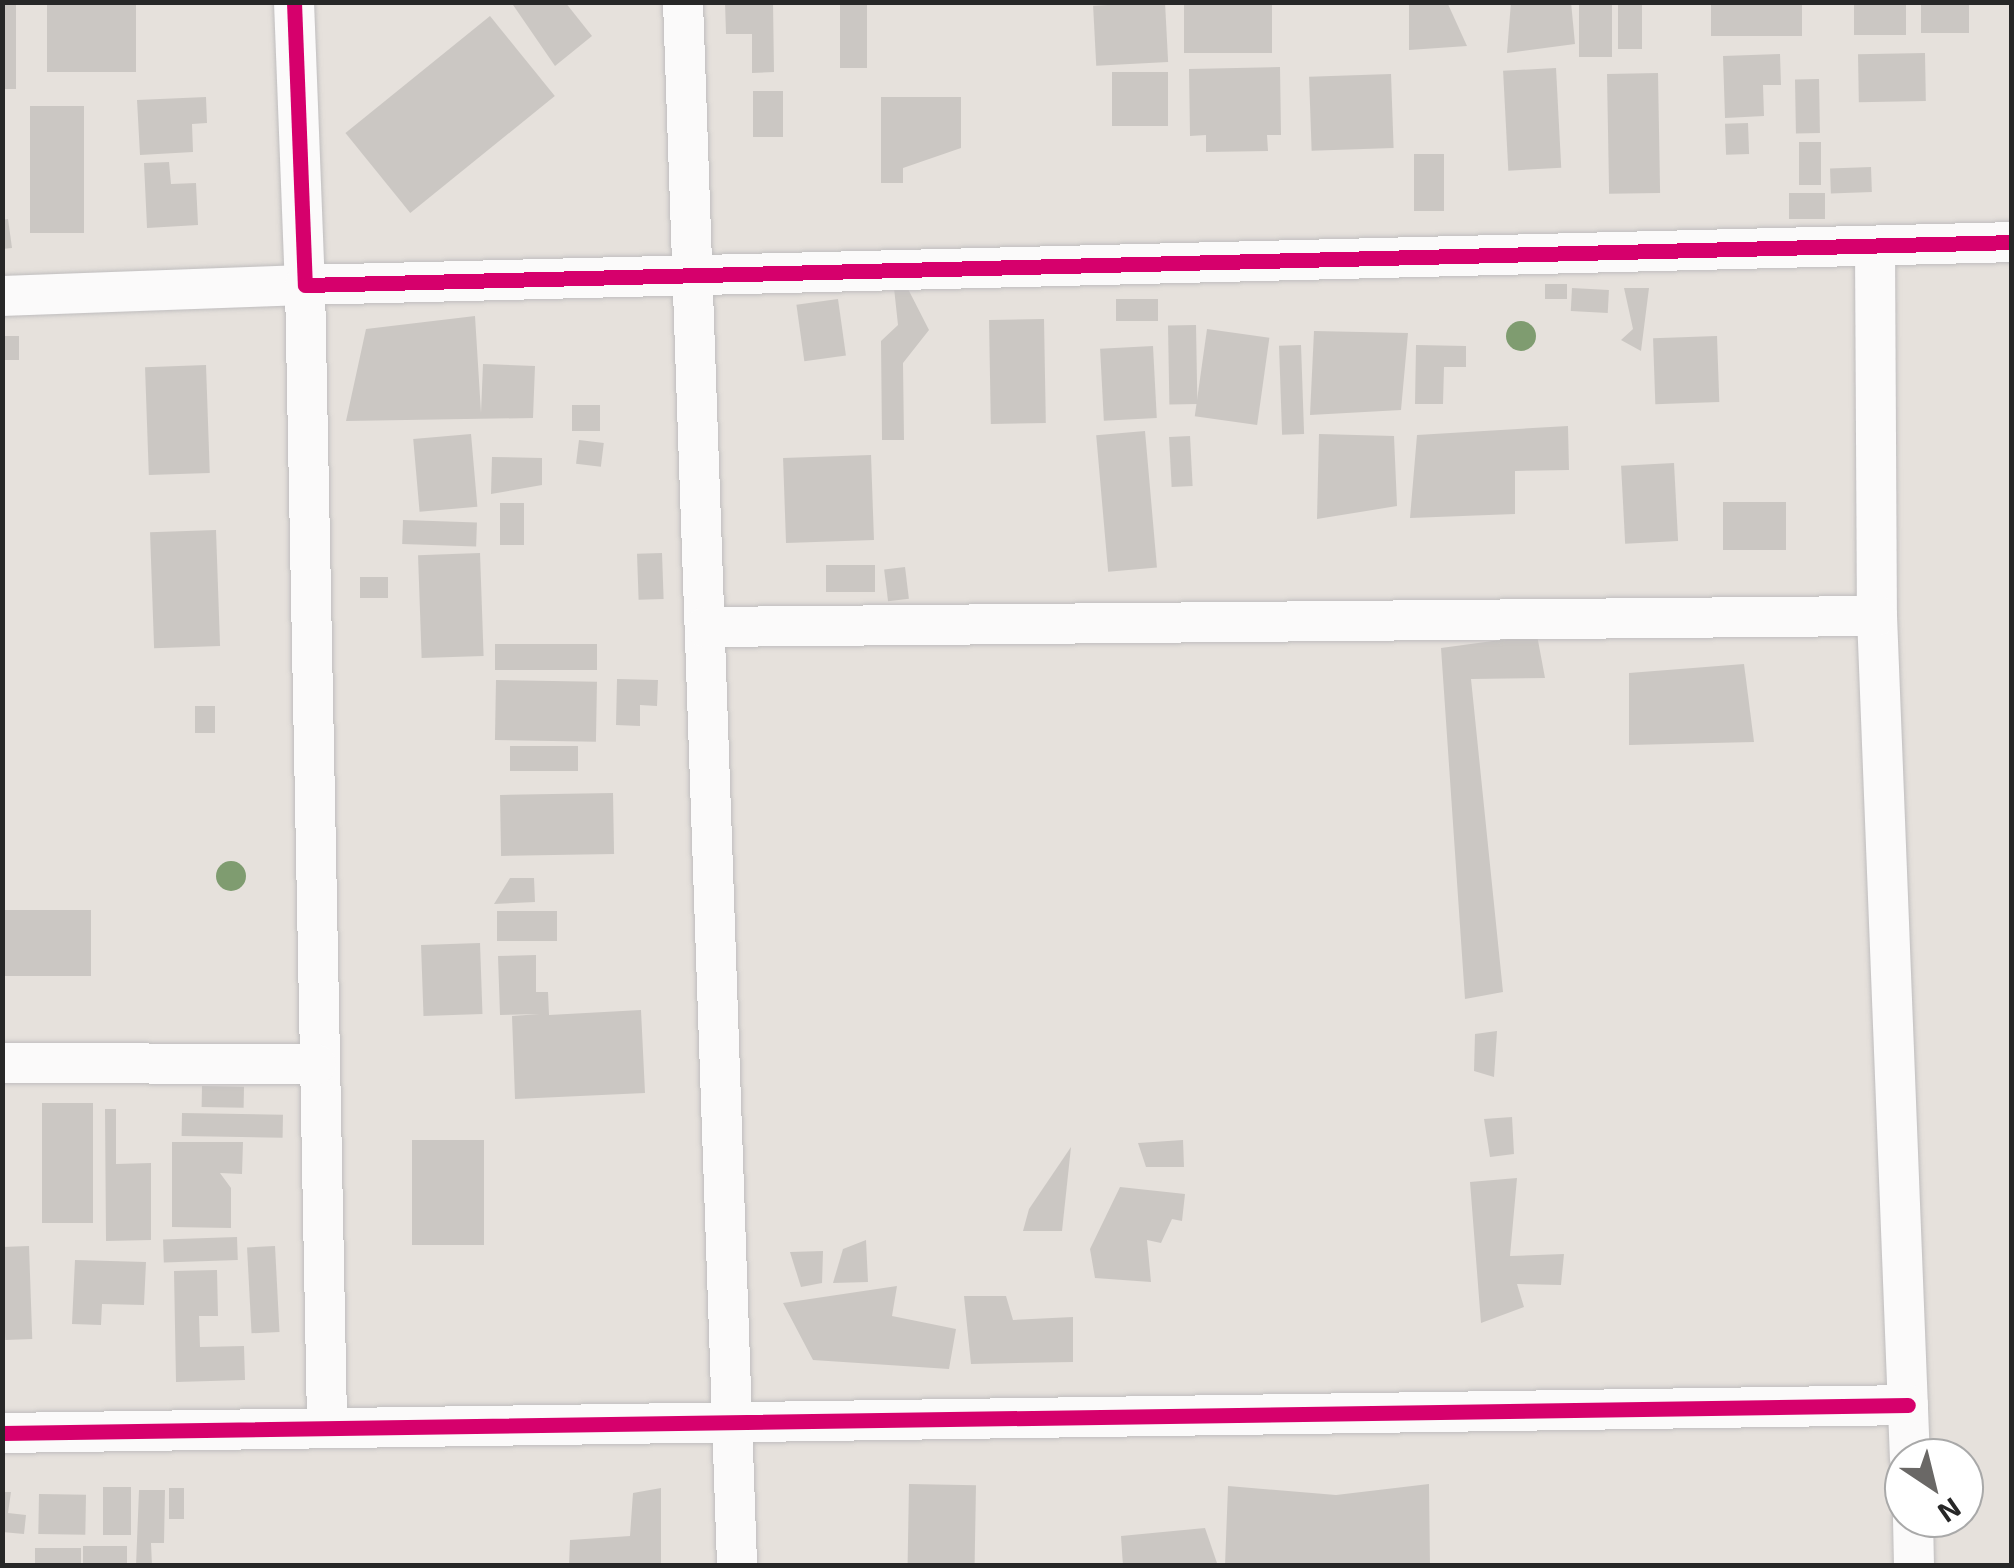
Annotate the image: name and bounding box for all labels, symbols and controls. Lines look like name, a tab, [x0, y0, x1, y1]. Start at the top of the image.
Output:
north arrow	[1884, 1438, 1984, 1538]
text: N	[1932, 1491, 1968, 1531]

